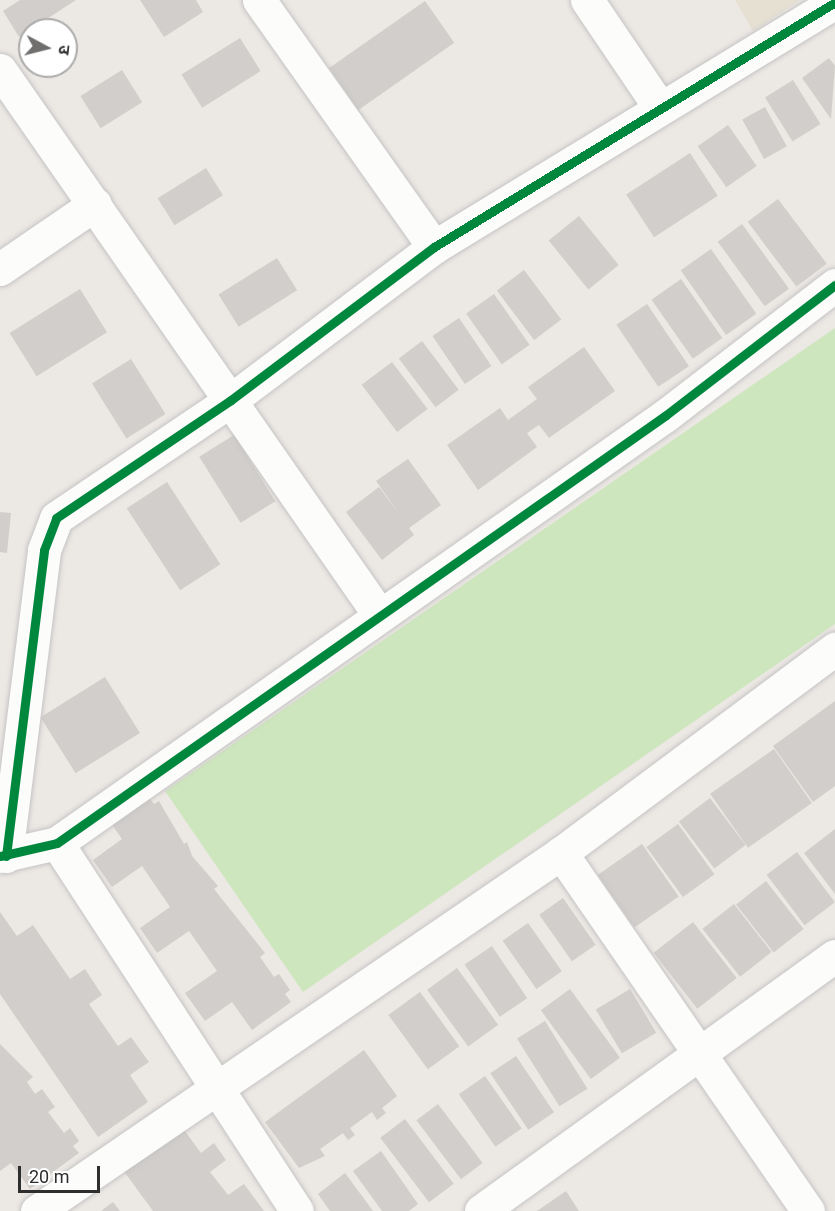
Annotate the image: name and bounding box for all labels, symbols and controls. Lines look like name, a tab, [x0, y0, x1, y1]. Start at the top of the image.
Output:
north arrow	[18, 18, 78, 78]
text: उ	[54, 44, 74, 56]
scale bar	[21, 1154, 104, 1192]
text: 20 m	[29, 1166, 69, 1187]

